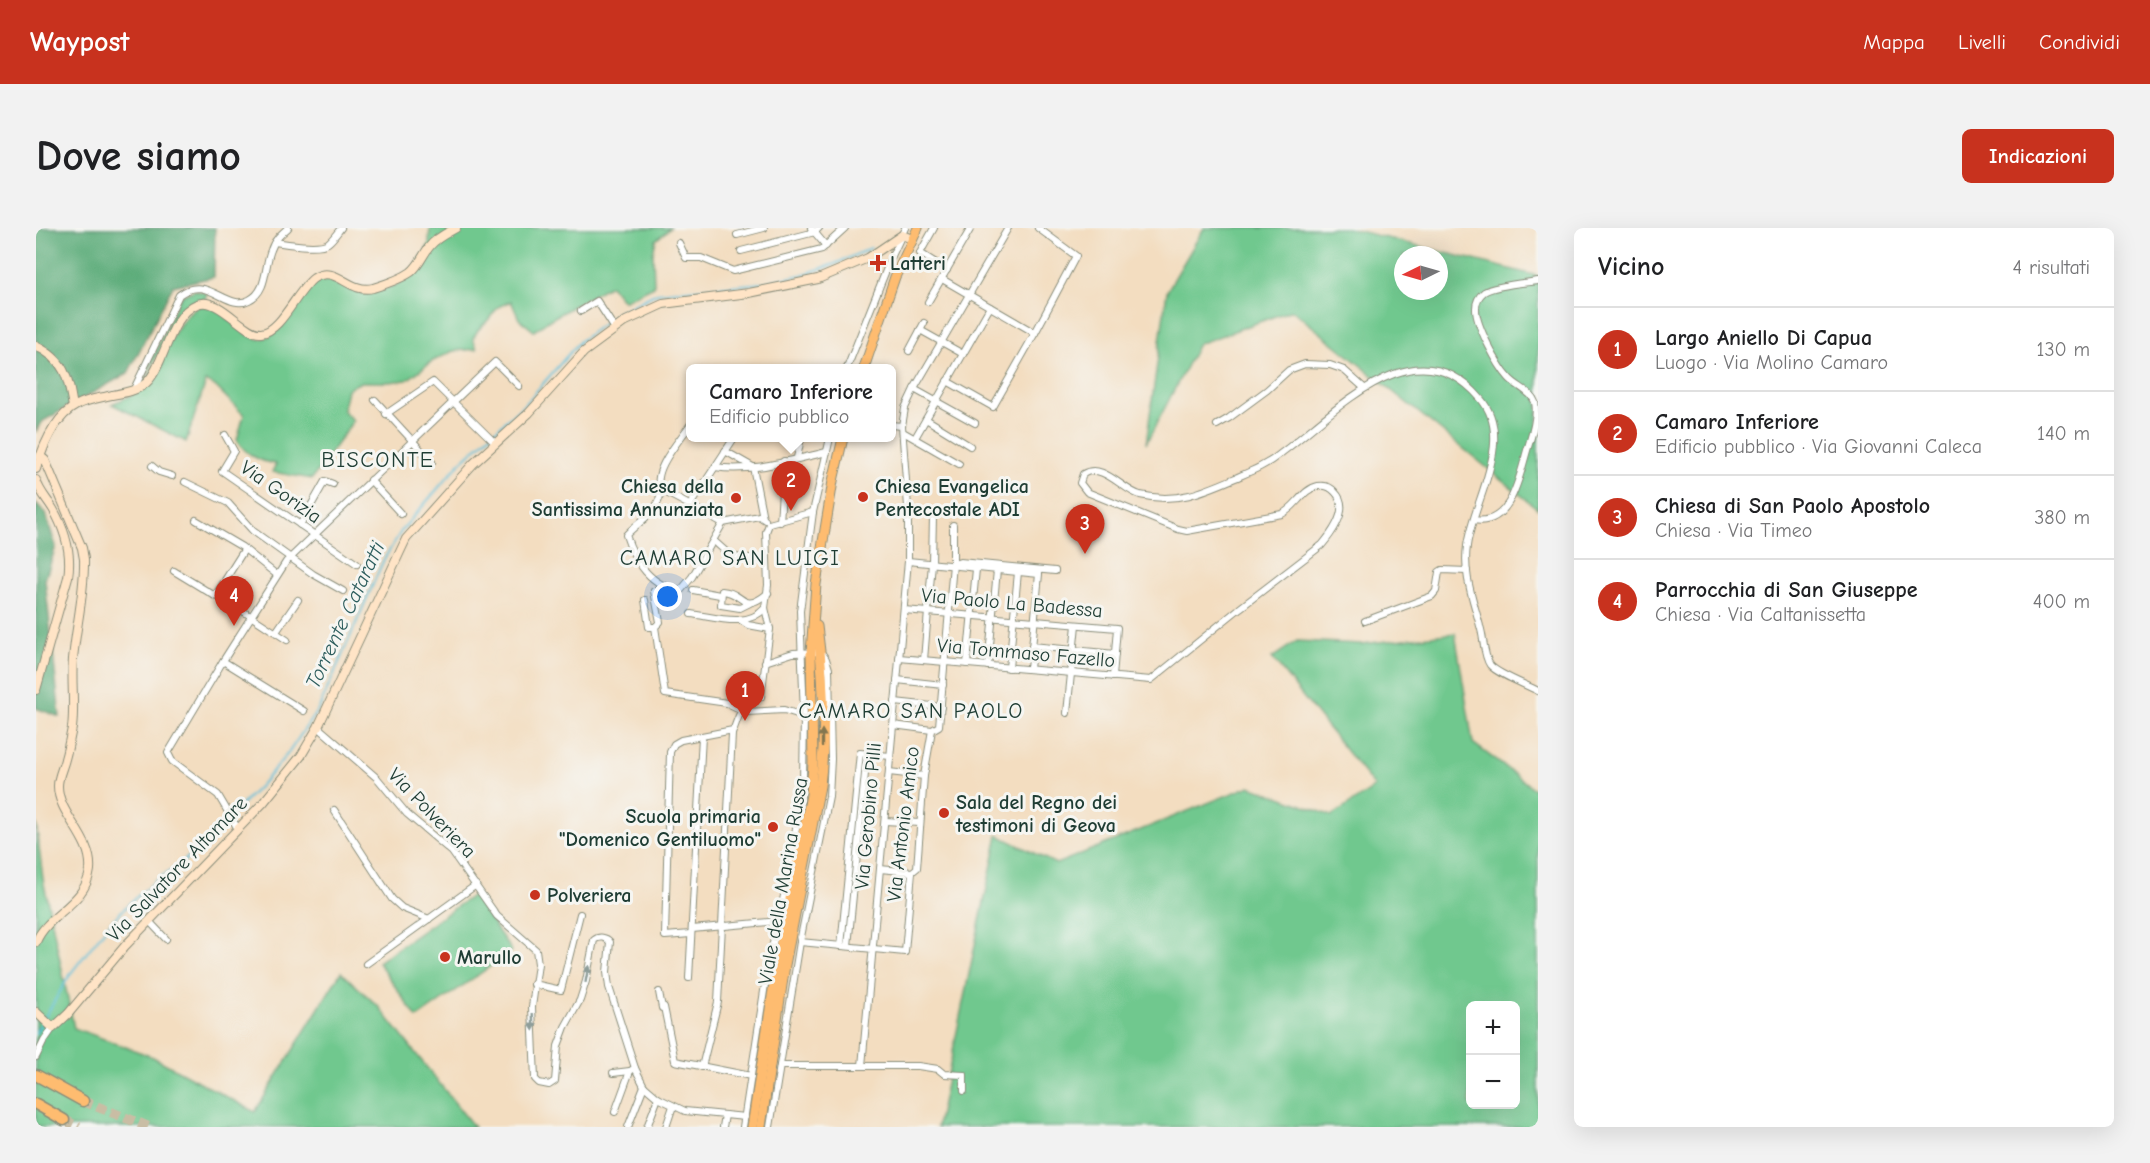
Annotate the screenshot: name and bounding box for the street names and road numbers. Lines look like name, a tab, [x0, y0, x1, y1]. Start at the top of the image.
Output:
street label: Via Gorizia	[236, 456, 326, 528]
street label: Via Paolo La Badessa	[920, 584, 1104, 622]
street label: Via Tommaso Fazello	[936, 634, 1116, 672]
street label: Via Gerobino Pilli	[850, 742, 886, 890]
street label: Via Antonio Amico	[882, 745, 924, 903]
street label: Via Polveriera	[383, 763, 481, 863]
street label: Viale della Marina Russa	[753, 776, 813, 986]
street label: Via Salvatore Altomare	[102, 792, 252, 946]

